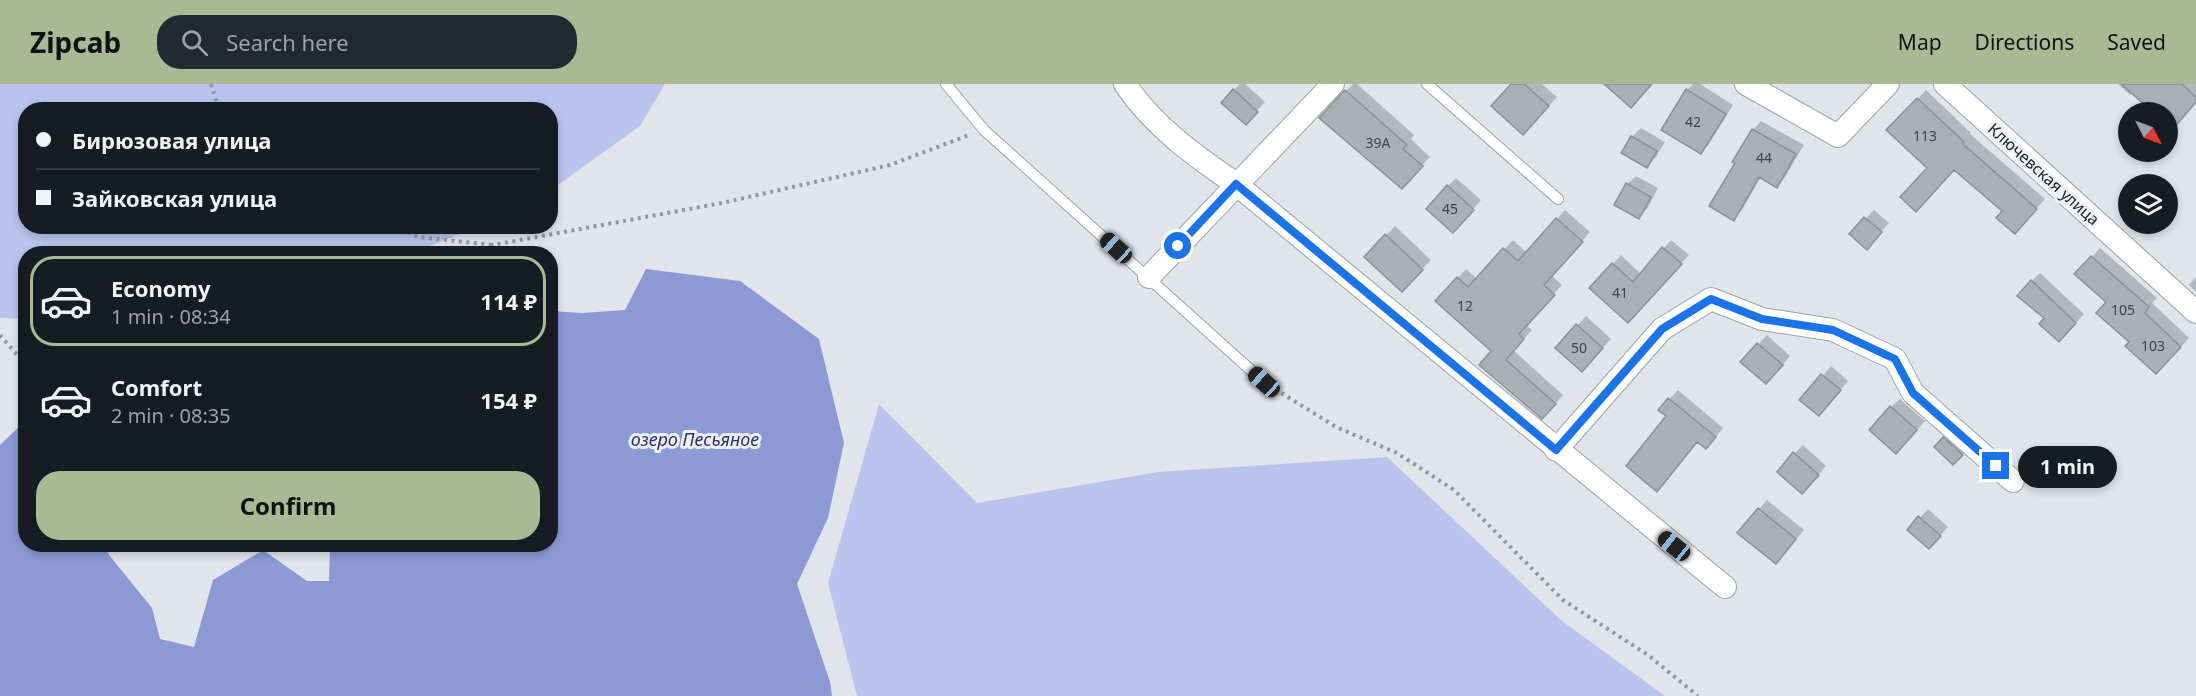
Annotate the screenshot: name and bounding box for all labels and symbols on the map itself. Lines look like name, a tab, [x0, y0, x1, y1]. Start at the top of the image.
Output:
north arrow	[2118, 102, 2178, 162]
house number: 42	[1685, 112, 1701, 131]
street label: Ключевская улица	[1984, 118, 2104, 230]
house number: 113	[1913, 126, 1937, 145]
house number: 39А	[1366, 133, 1391, 152]
house number: 44	[1756, 148, 1772, 167]
house number: 45	[1442, 199, 1458, 218]
car	[1097, 229, 1135, 267]
route start	[1164, 232, 1191, 259]
house number: 41	[1612, 283, 1628, 302]
house number: 12	[1457, 296, 1473, 315]
house number: 105	[2111, 300, 2135, 319]
house number: 103	[2141, 336, 2165, 355]
house number: 50	[1571, 338, 1587, 357]
car	[1245, 363, 1283, 401]
water label: озеро Песьяное	[631, 427, 759, 451]
callout: 1 min	[2017, 445, 2116, 487]
route end	[1982, 452, 2009, 479]
car	[1654, 528, 1694, 564]

